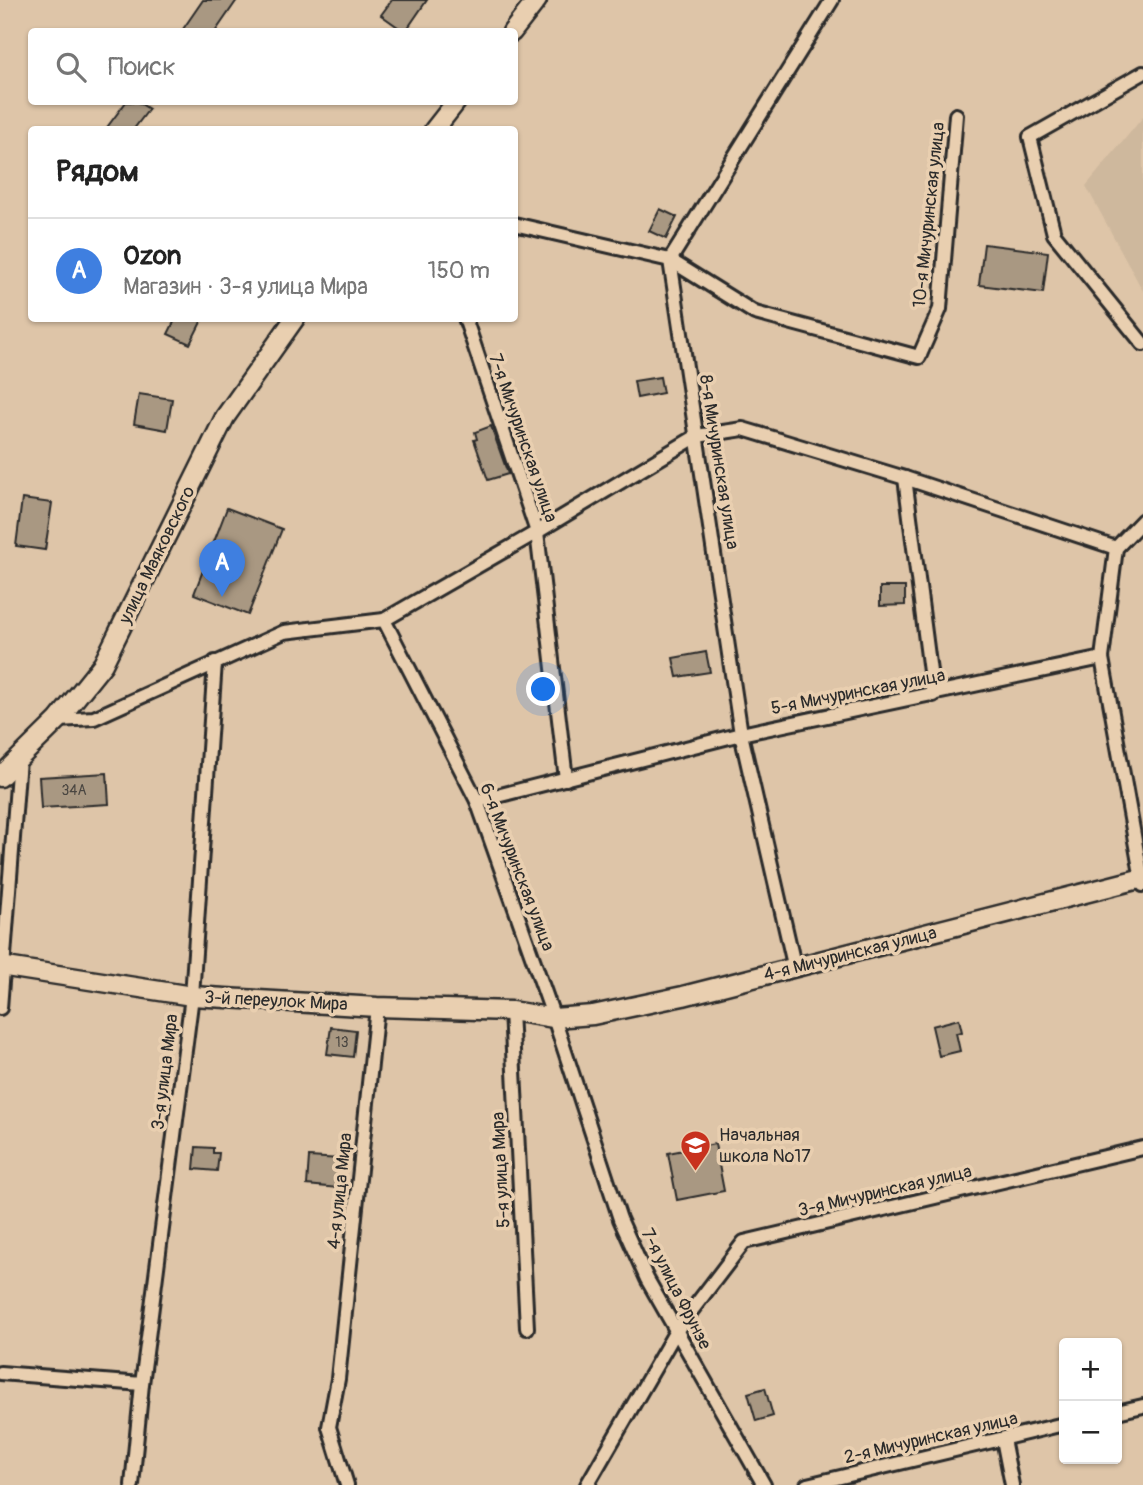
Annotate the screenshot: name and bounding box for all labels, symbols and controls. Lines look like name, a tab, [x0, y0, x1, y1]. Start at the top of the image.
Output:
search box	[28, 28, 518, 105]
icon: search	[52, 48, 90, 86]
text: Поиск	[108, 51, 176, 83]
street label: 10-я Мичуринская улица	[908, 121, 950, 309]
text: Рядом	[56, 153, 139, 190]
text: Ozon	[123, 240, 181, 272]
text: A	[72, 256, 86, 285]
text: 150 m	[427, 256, 490, 285]
text: Магазин · 3-я улица Мира	[123, 272, 368, 301]
street label: 7-я Мичуринская улица	[483, 351, 563, 525]
street label: 8-я Мичуринская улица	[694, 373, 744, 551]
street label: улица Маяковского	[113, 482, 200, 628]
pin: A	[199, 539, 245, 597]
street label: 5-я Мичуринская улица	[769, 664, 947, 720]
your location	[526, 672, 560, 706]
street label: 6-я Мичуринская улица	[474, 780, 560, 954]
house number: 34А	[61, 782, 87, 799]
street label: 4-я Мичуринская улица	[761, 921, 939, 987]
street label: 3-й переулок Мира	[204, 986, 348, 1016]
street label: 3-я улица Мира	[146, 1013, 184, 1131]
house number: 13	[335, 1034, 349, 1051]
street label: 5-я улица Мира	[486, 1111, 516, 1229]
place label: Начальная школа №17	[719, 1124, 811, 1168]
school or university icon: Начальная школа №17	[679, 1128, 713, 1172]
street label: 4-я улица Мира	[322, 1132, 358, 1250]
street label: 3-я Мичуринская улица	[796, 1160, 974, 1222]
street label: 7-я улица Фрунзе	[636, 1224, 717, 1354]
map controls	[1059, 1338, 1122, 1464]
button: +	[1059, 1338, 1122, 1401]
button: −	[1059, 1401, 1122, 1464]
street label: 2-я Мичуринская улица	[842, 1407, 1020, 1469]

